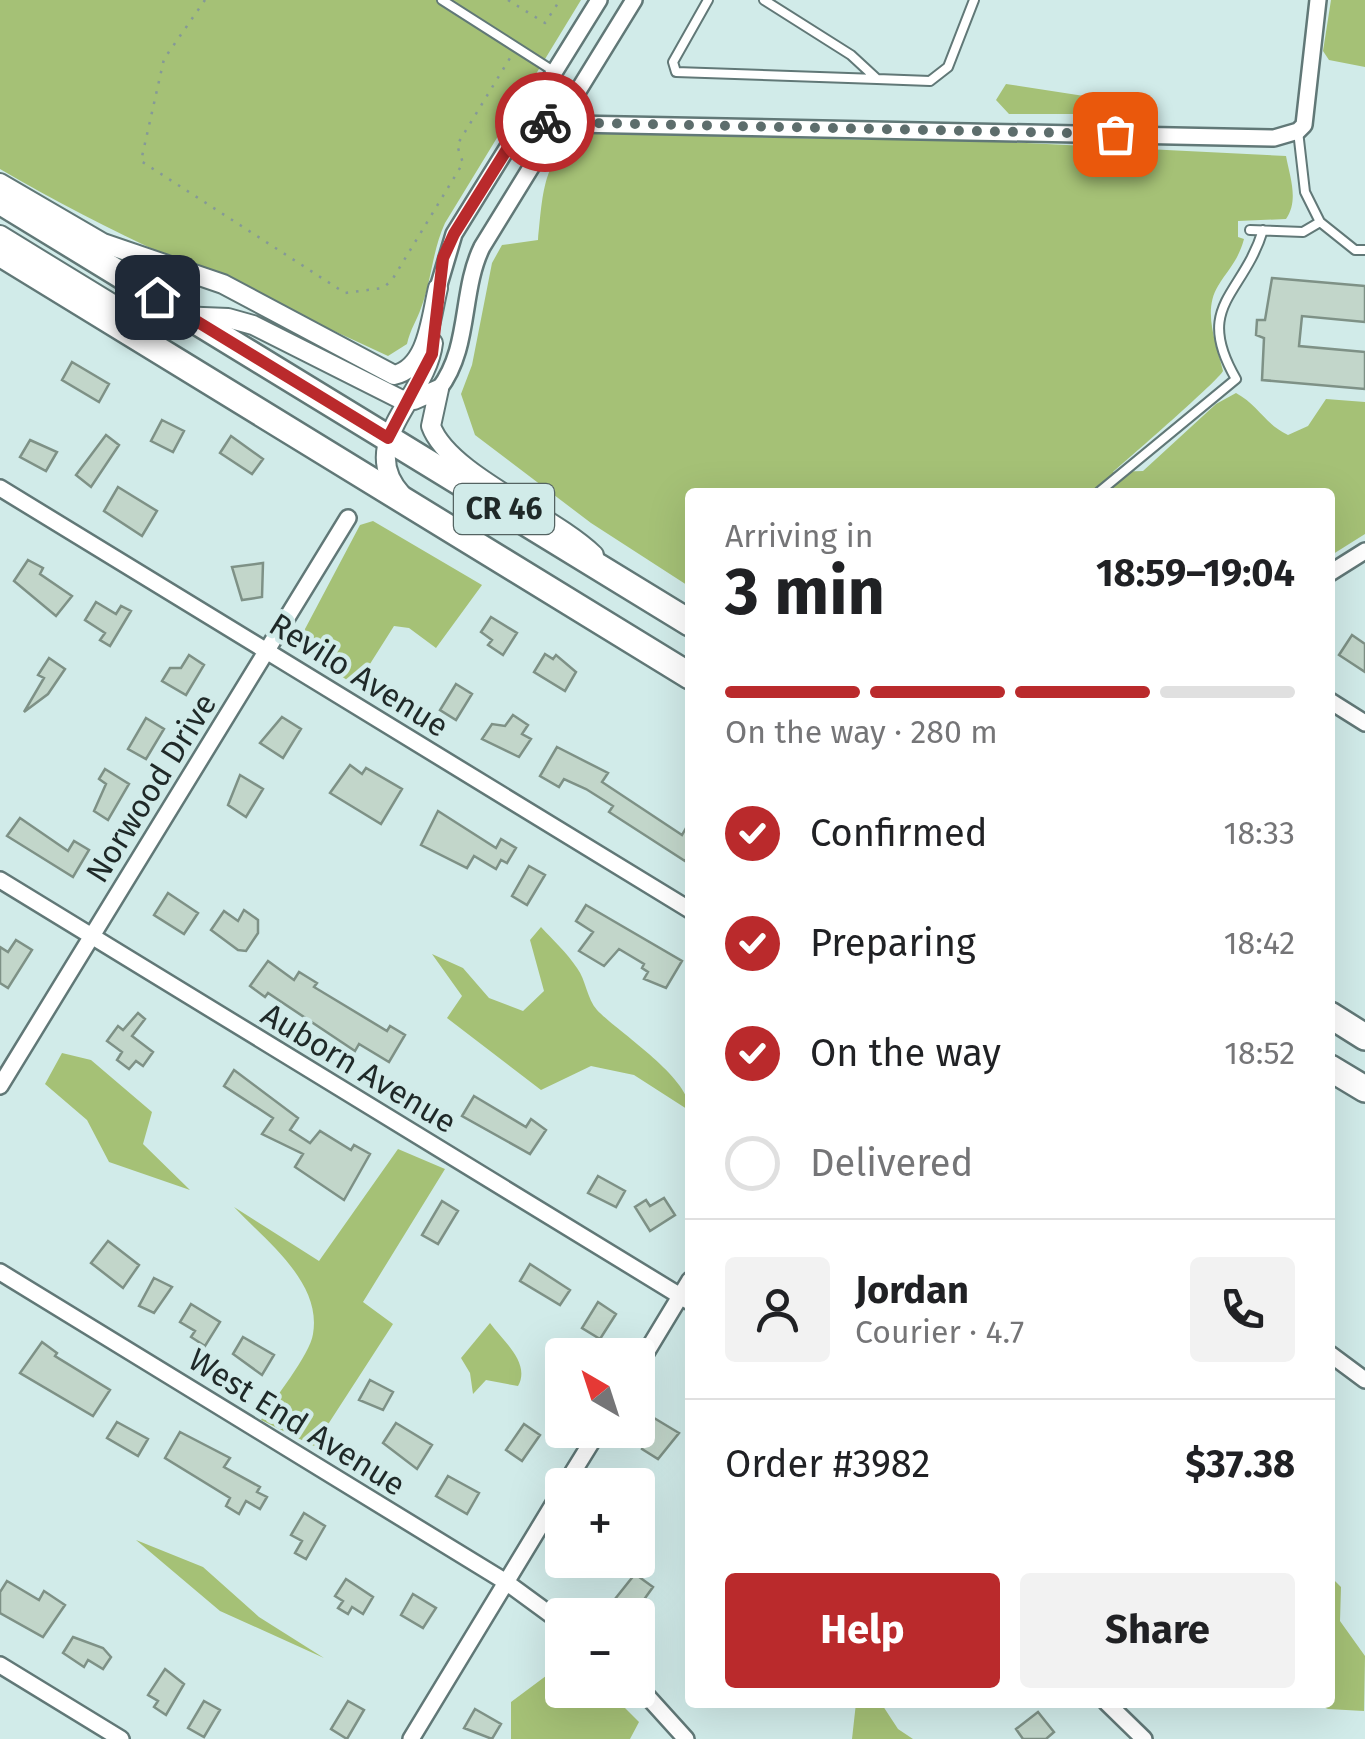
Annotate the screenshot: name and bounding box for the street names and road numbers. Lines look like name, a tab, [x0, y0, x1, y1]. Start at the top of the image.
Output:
road number: CR 46	[454, 484, 554, 534]
street label: Revilo Avenue	[263, 605, 455, 745]
street label: Norwood Drive	[78, 686, 224, 890]
street label: Auborn Avenue	[255, 995, 463, 1141]
street label: West End Avenue	[182, 1340, 412, 1504]

